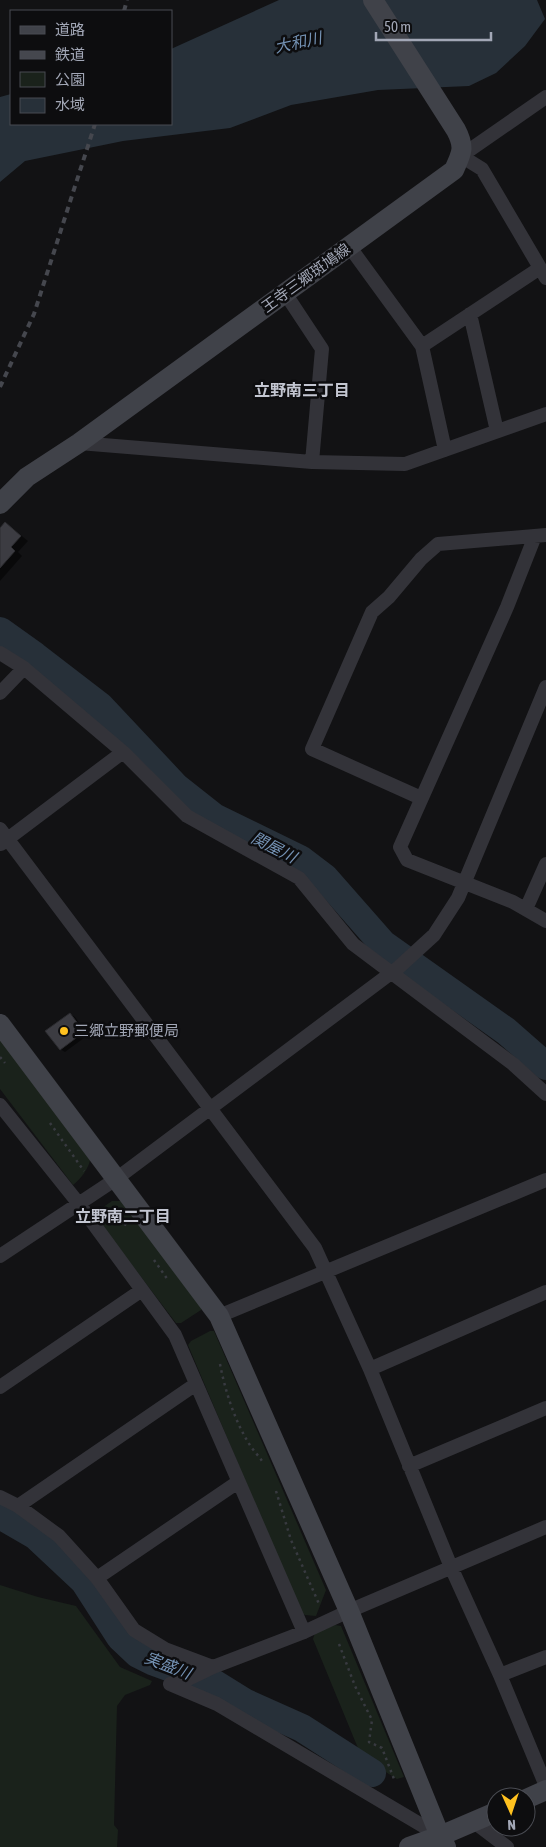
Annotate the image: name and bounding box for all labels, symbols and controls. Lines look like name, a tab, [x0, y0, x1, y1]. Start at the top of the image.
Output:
legend	[10, 10, 172, 125]
scale bar	[376, 10, 491, 42]
text: 50 m	[384, 18, 411, 35]
text: 道路	[55, 21, 85, 38]
water label: 大和川	[273, 28, 325, 56]
text: 鉄道	[55, 46, 85, 63]
text: 公園	[55, 71, 85, 88]
text: 水域	[55, 96, 85, 113]
street label: 王寺三郷斑鳩線	[258, 240, 353, 315]
district label: 立野南三丁目	[254, 381, 350, 399]
water label: 関屋川	[249, 828, 301, 867]
place label: 三郷立野郵便局	[74, 1022, 179, 1039]
marker: 三郷立野郵便局	[58, 1025, 70, 1037]
district label: 立野南二丁目	[75, 1207, 171, 1225]
water label: 実盛川	[142, 1648, 195, 1683]
north arrow	[486, 1787, 536, 1837]
text: N	[507, 1817, 516, 1833]

